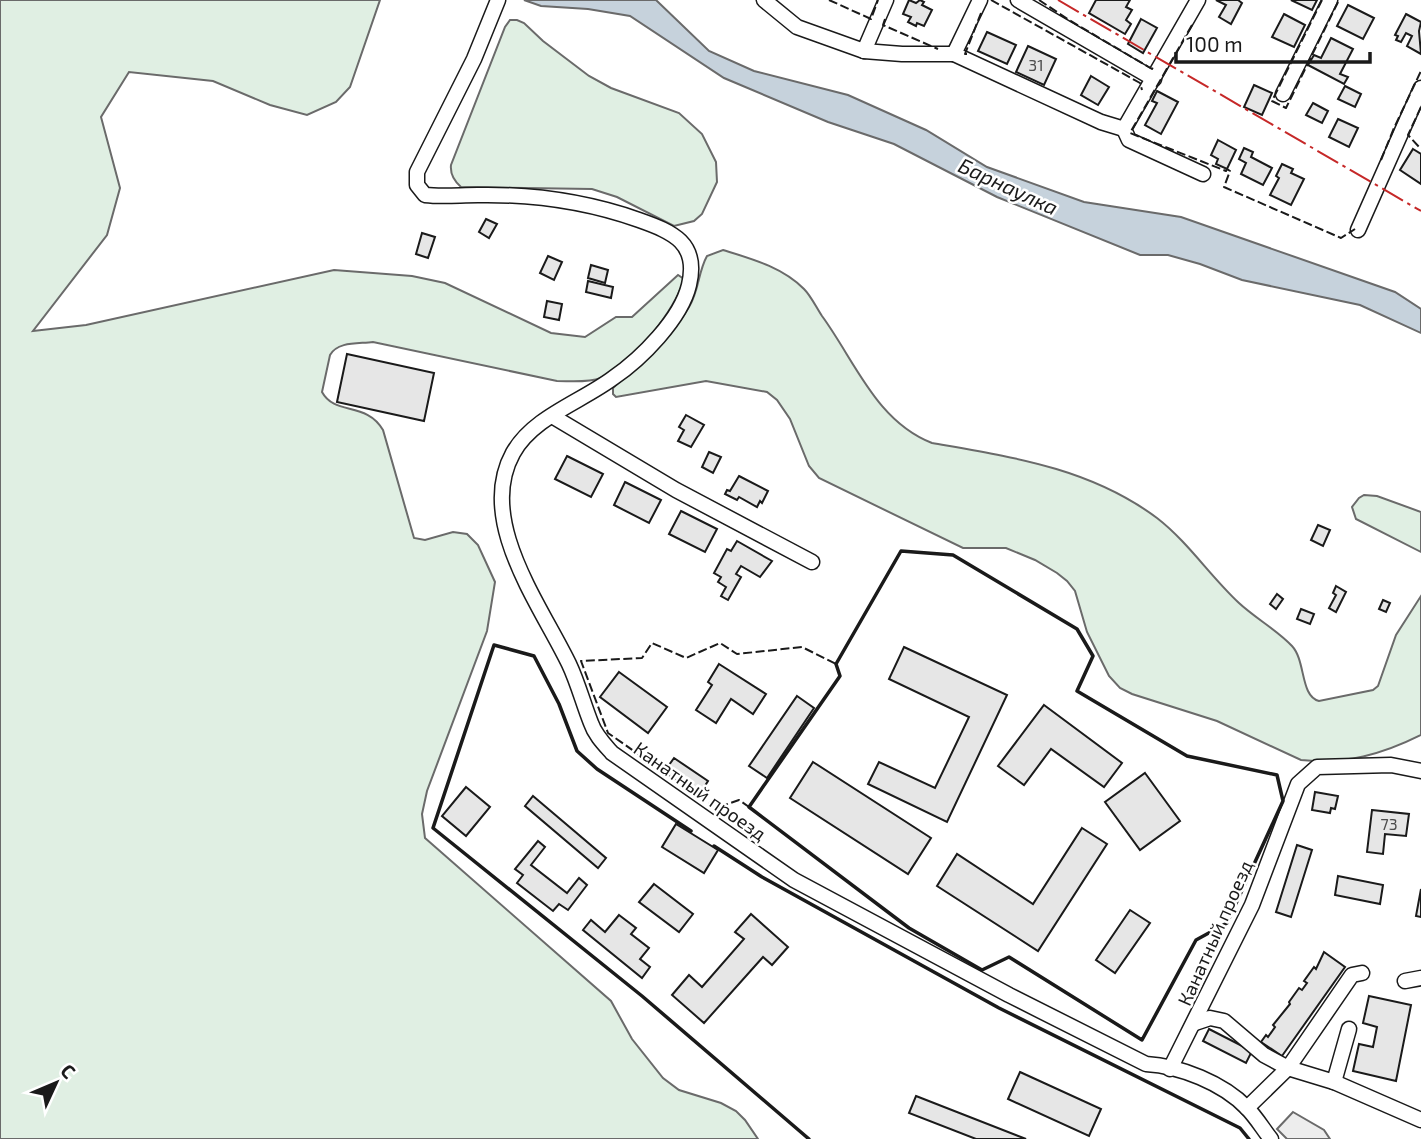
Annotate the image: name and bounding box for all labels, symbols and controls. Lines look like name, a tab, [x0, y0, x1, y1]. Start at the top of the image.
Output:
scale bar	[1176, 21, 1370, 65]
text: 100 m	[1186, 31, 1243, 56]
house number: 31	[1028, 55, 1044, 74]
water label: Барнаулка	[955, 152, 1062, 220]
street label: Канатный проезд	[630, 736, 771, 845]
house number: 73	[1380, 814, 1398, 833]
street label: Канатный проезд	[1172, 857, 1257, 1009]
north arrow	[21, 1048, 91, 1118]
text: С	[56, 1059, 81, 1083]

